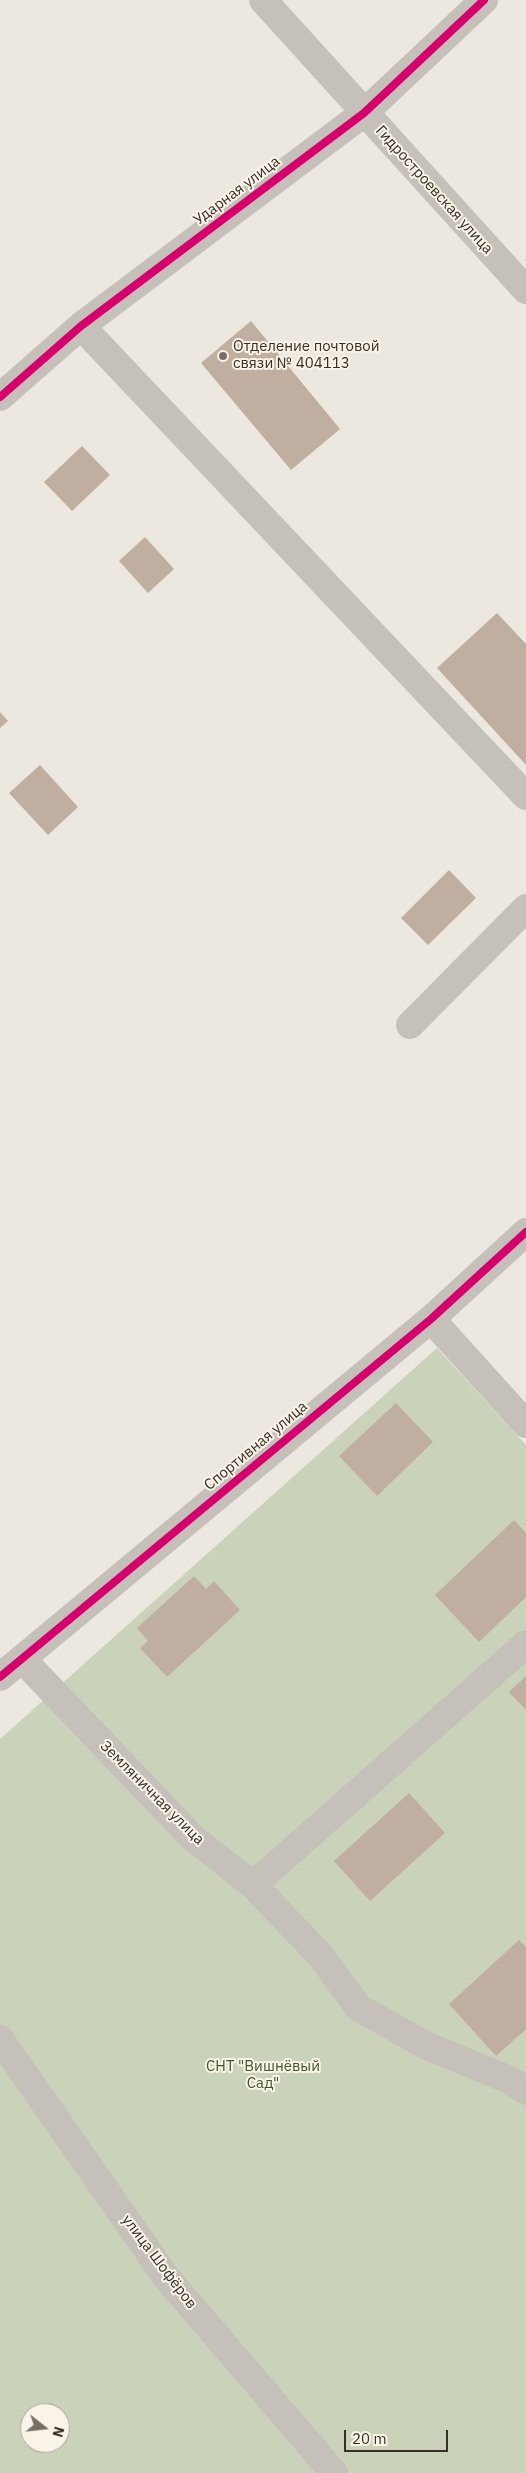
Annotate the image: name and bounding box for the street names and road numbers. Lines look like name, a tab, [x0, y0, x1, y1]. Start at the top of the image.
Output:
street label: Гидростроевская улица	[372, 122, 496, 258]
street label: Ударная улица	[190, 153, 284, 229]
street label: Спортивная улица	[201, 1398, 311, 1494]
street label: Земляничная улица	[96, 1737, 208, 1849]
street label: улица Шофёров	[118, 2212, 200, 2312]

